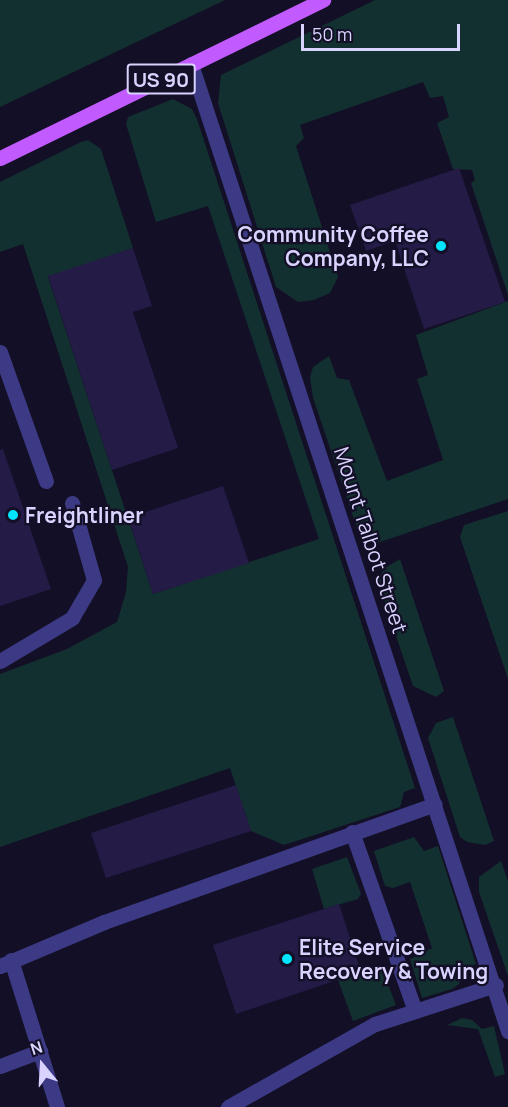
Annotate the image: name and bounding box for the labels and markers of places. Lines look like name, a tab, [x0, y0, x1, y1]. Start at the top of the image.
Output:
place label: Community Coffee Company, LLC	[238, 221, 429, 271]
marker: Community Coffee Company, LLC	[434, 239, 448, 253]
place label: Freightliner	[25, 502, 144, 528]
marker: Freightliner	[6, 508, 20, 522]
place label: Elite Service Recovery & Towing	[299, 934, 488, 984]
marker: Elite Service Recovery & Towing	[280, 952, 294, 966]

